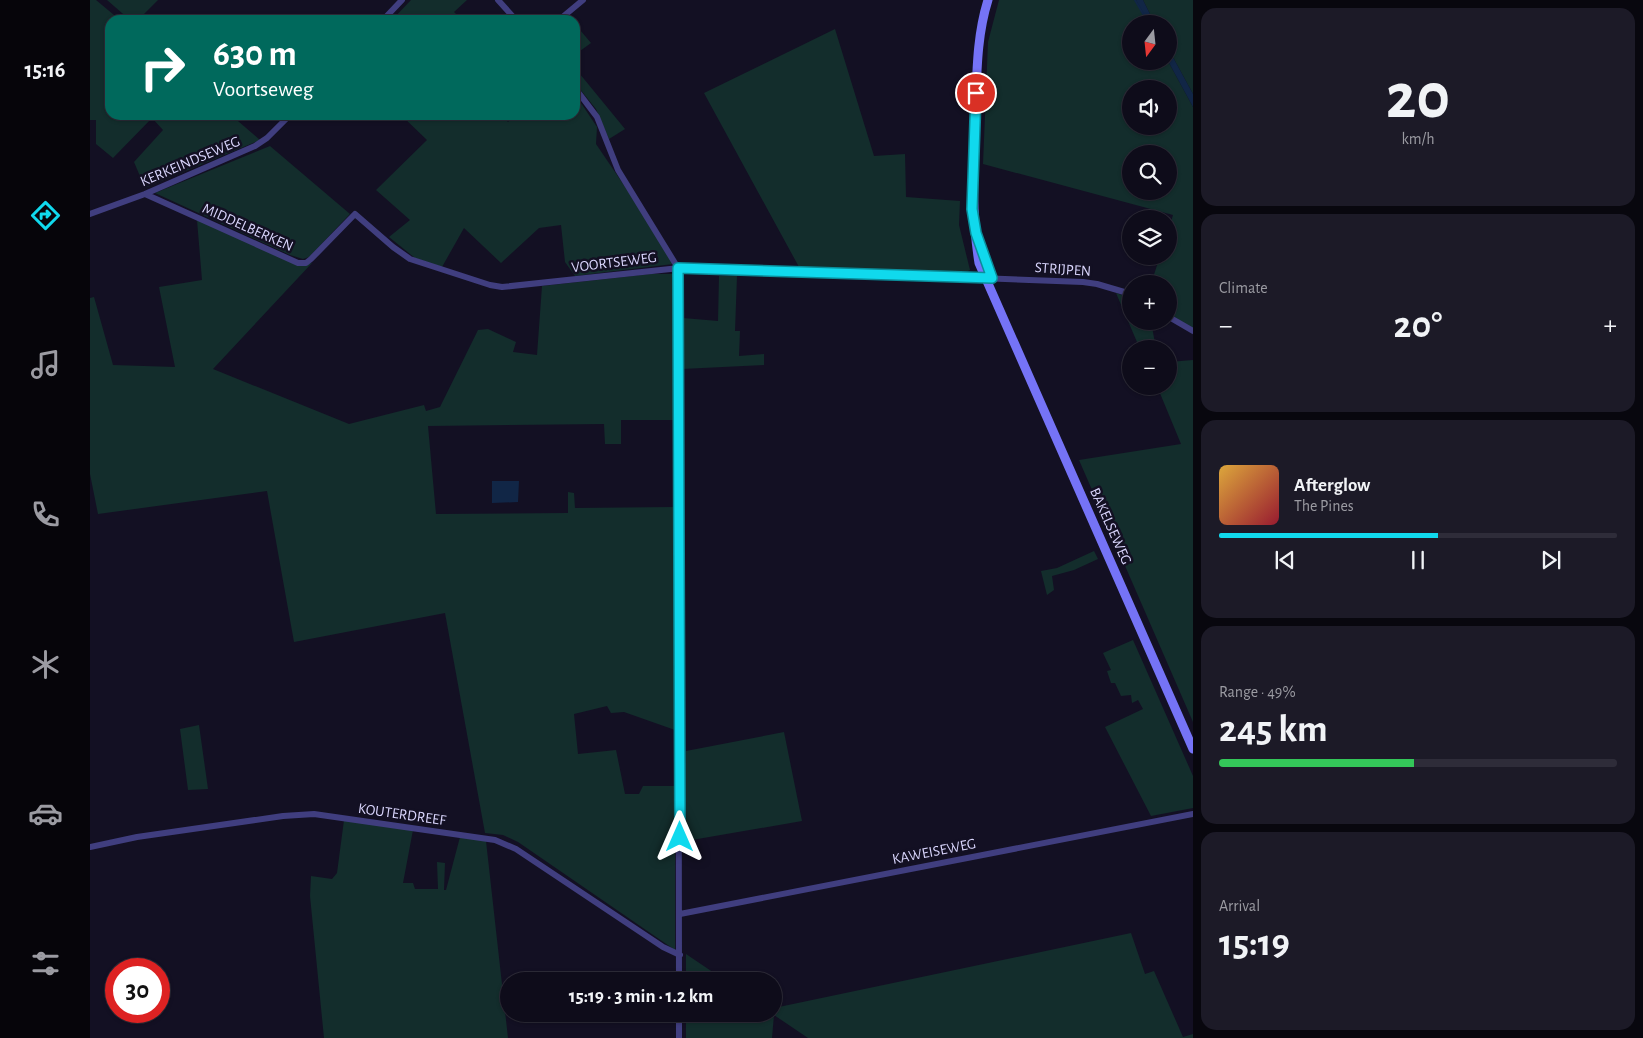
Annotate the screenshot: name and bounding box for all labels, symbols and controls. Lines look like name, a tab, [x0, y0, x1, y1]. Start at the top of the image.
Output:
north arrow	[1122, 15, 1178, 70]
map controls	[1122, 15, 1177, 395]
icon: right	[130, 35, 195, 100]
text: 630 m	[213, 37, 297, 72]
text: 15:16	[24, 59, 66, 81]
text: 20	[1386, 65, 1450, 130]
pin	[955, 72, 997, 114]
text: Voortseweg	[213, 78, 313, 100]
icon: arrive	[962, 79, 990, 107]
button: sound	[1122, 80, 1177, 135]
text: km/h	[1401, 131, 1435, 147]
street label: KERKEINDSEWEG	[138, 134, 242, 189]
button: search	[1122, 145, 1177, 200]
icon: directions	[28, 198, 63, 233]
street label: MIDDELBERKEN	[200, 201, 296, 254]
button: layers	[1122, 210, 1177, 265]
street label: VOORTSEWEG	[571, 250, 658, 275]
street label: STRIJPEN	[1034, 260, 1092, 279]
button: +	[1122, 275, 1177, 330]
text: Climate	[1219, 280, 1268, 296]
text: 20°	[1394, 307, 1442, 345]
text: −	[1219, 312, 1232, 340]
text: +	[1604, 312, 1617, 340]
button: −	[1122, 340, 1177, 395]
icon: music	[28, 347, 63, 382]
text: Afterglow	[1294, 476, 1370, 495]
street label: BAKELSEWEG	[1087, 486, 1134, 567]
icon: phone	[28, 497, 63, 532]
text: The Pines	[1294, 498, 1354, 514]
icon: previous	[1271, 546, 1299, 574]
icon: pause	[1404, 546, 1432, 574]
icon: next	[1537, 546, 1565, 574]
icon: climate	[28, 647, 63, 682]
text: Range · 49%	[1219, 684, 1296, 700]
text: 245 km	[1219, 711, 1328, 749]
icon: car	[28, 796, 63, 831]
street label: KOUTERDREEF	[357, 801, 447, 828]
position arrow	[653, 810, 705, 862]
street label: KAWEISEWEG	[891, 836, 977, 867]
text: Arrival	[1219, 898, 1260, 914]
text: 15:19	[1219, 925, 1290, 963]
icon: filters	[28, 946, 63, 981]
speed limit sign: 30	[105, 958, 170, 1023]
text: 15:19 · 3 min · 1.2 km	[569, 987, 713, 1006]

